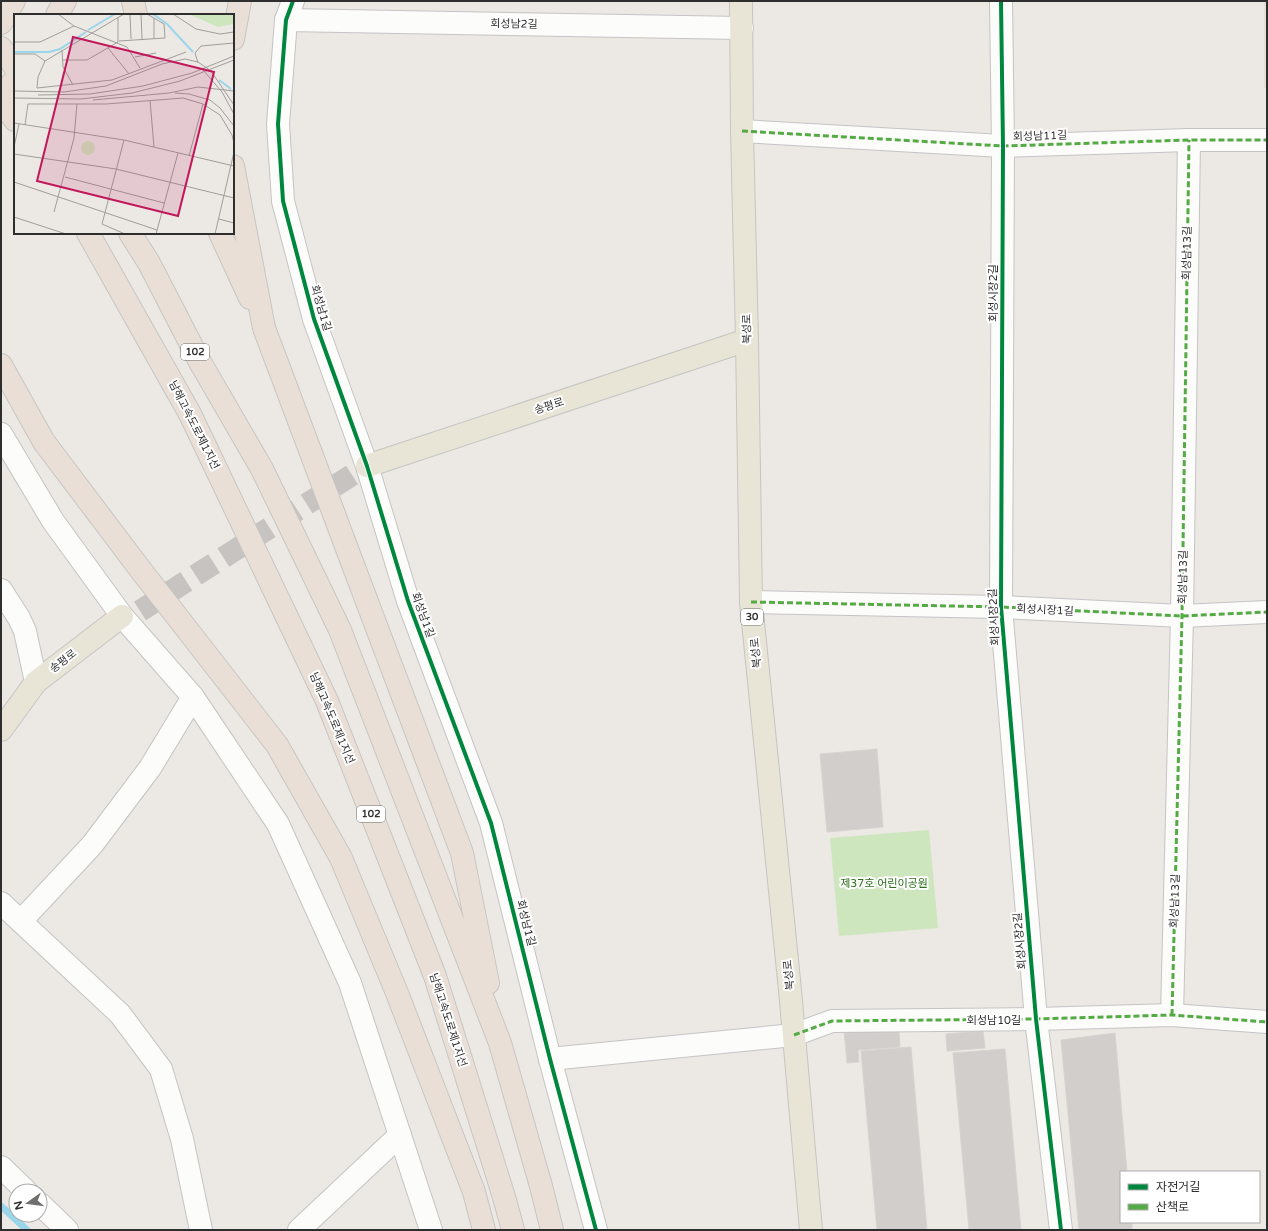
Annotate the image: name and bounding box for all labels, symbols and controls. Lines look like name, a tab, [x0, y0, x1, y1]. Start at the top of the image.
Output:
inset map	[14, 14, 234, 234]
street label: 회성남2길	[490, 17, 538, 31]
street label: 회성남11길	[1013, 129, 1067, 143]
street label: 회성남13길	[1180, 226, 1194, 280]
street label: 회성시장2길	[987, 264, 1000, 322]
street label: 회성남1길	[308, 283, 334, 333]
street label: 북성로	[740, 314, 754, 344]
road number: 102	[181, 344, 209, 360]
street label: 남해고속도로제1지선	[166, 378, 222, 472]
street label: 송평로	[533, 395, 565, 417]
street label: 회성남13길	[1176, 550, 1190, 604]
street label: 회성시장2길	[986, 588, 1002, 646]
street label: 회성남1길	[409, 591, 437, 639]
street label: 회성시장1길	[1016, 602, 1074, 618]
road number: 30	[741, 609, 763, 625]
street label: 북성로	[748, 637, 764, 669]
street label: 송평로	[47, 647, 79, 675]
street label: 남해고속도로제1지선	[307, 670, 357, 766]
road number: 102	[357, 806, 385, 822]
street label: 회성남13길	[1168, 874, 1182, 928]
park label: 제37호 어린이공원	[840, 877, 928, 890]
street label: 회성남1길	[514, 898, 538, 948]
street label: 회성시장2길	[1011, 912, 1029, 970]
street label: 북성로	[781, 959, 797, 991]
street label: 남해고속도로제1지선	[427, 971, 469, 1069]
street label: 회성남10길	[967, 1014, 1021, 1027]
legend	[1120, 1171, 1260, 1223]
text: 자전거길	[1156, 1180, 1200, 1194]
north arrow	[8, 1183, 48, 1223]
text: N	[11, 1199, 26, 1211]
text: 산책로	[1156, 1200, 1189, 1214]

